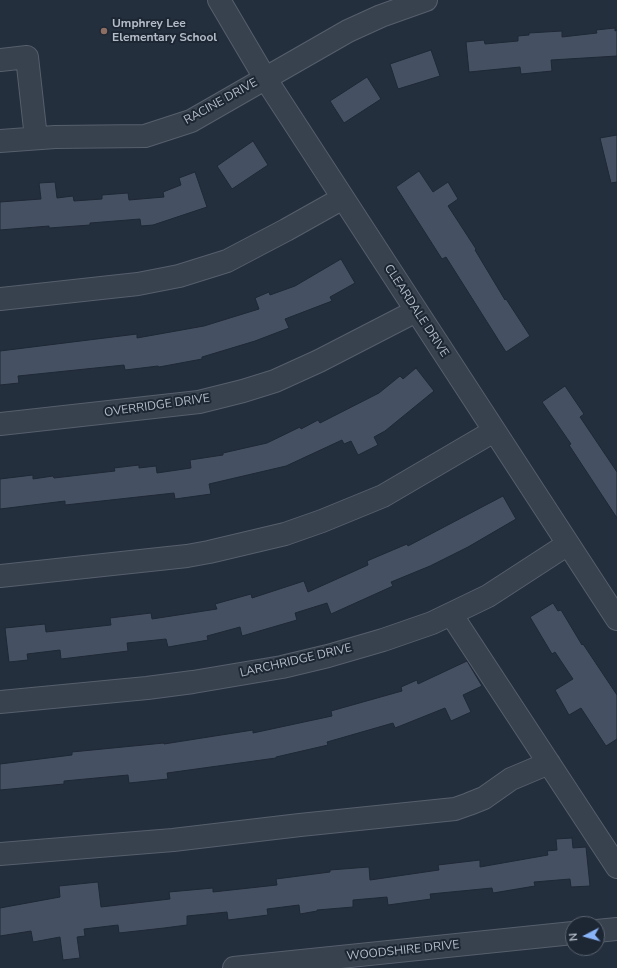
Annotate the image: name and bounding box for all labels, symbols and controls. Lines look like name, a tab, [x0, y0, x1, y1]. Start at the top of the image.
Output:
place label: Umphrey Lee Elementary School	[112, 17, 217, 45]
marker: Umphrey Lee Elementary School	[99, 26, 109, 36]
street label: RACINE DRIVE	[182, 76, 260, 128]
street label: CLEARDALE DRIVE	[381, 262, 451, 360]
street label: OVERRIDGE DRIVE	[103, 391, 211, 421]
street label: LARCHRIDGE DRIVE	[239, 641, 353, 681]
north arrow	[565, 916, 605, 956]
text: N	[566, 932, 581, 942]
street label: WOODSHIRE DRIVE	[346, 938, 460, 964]

